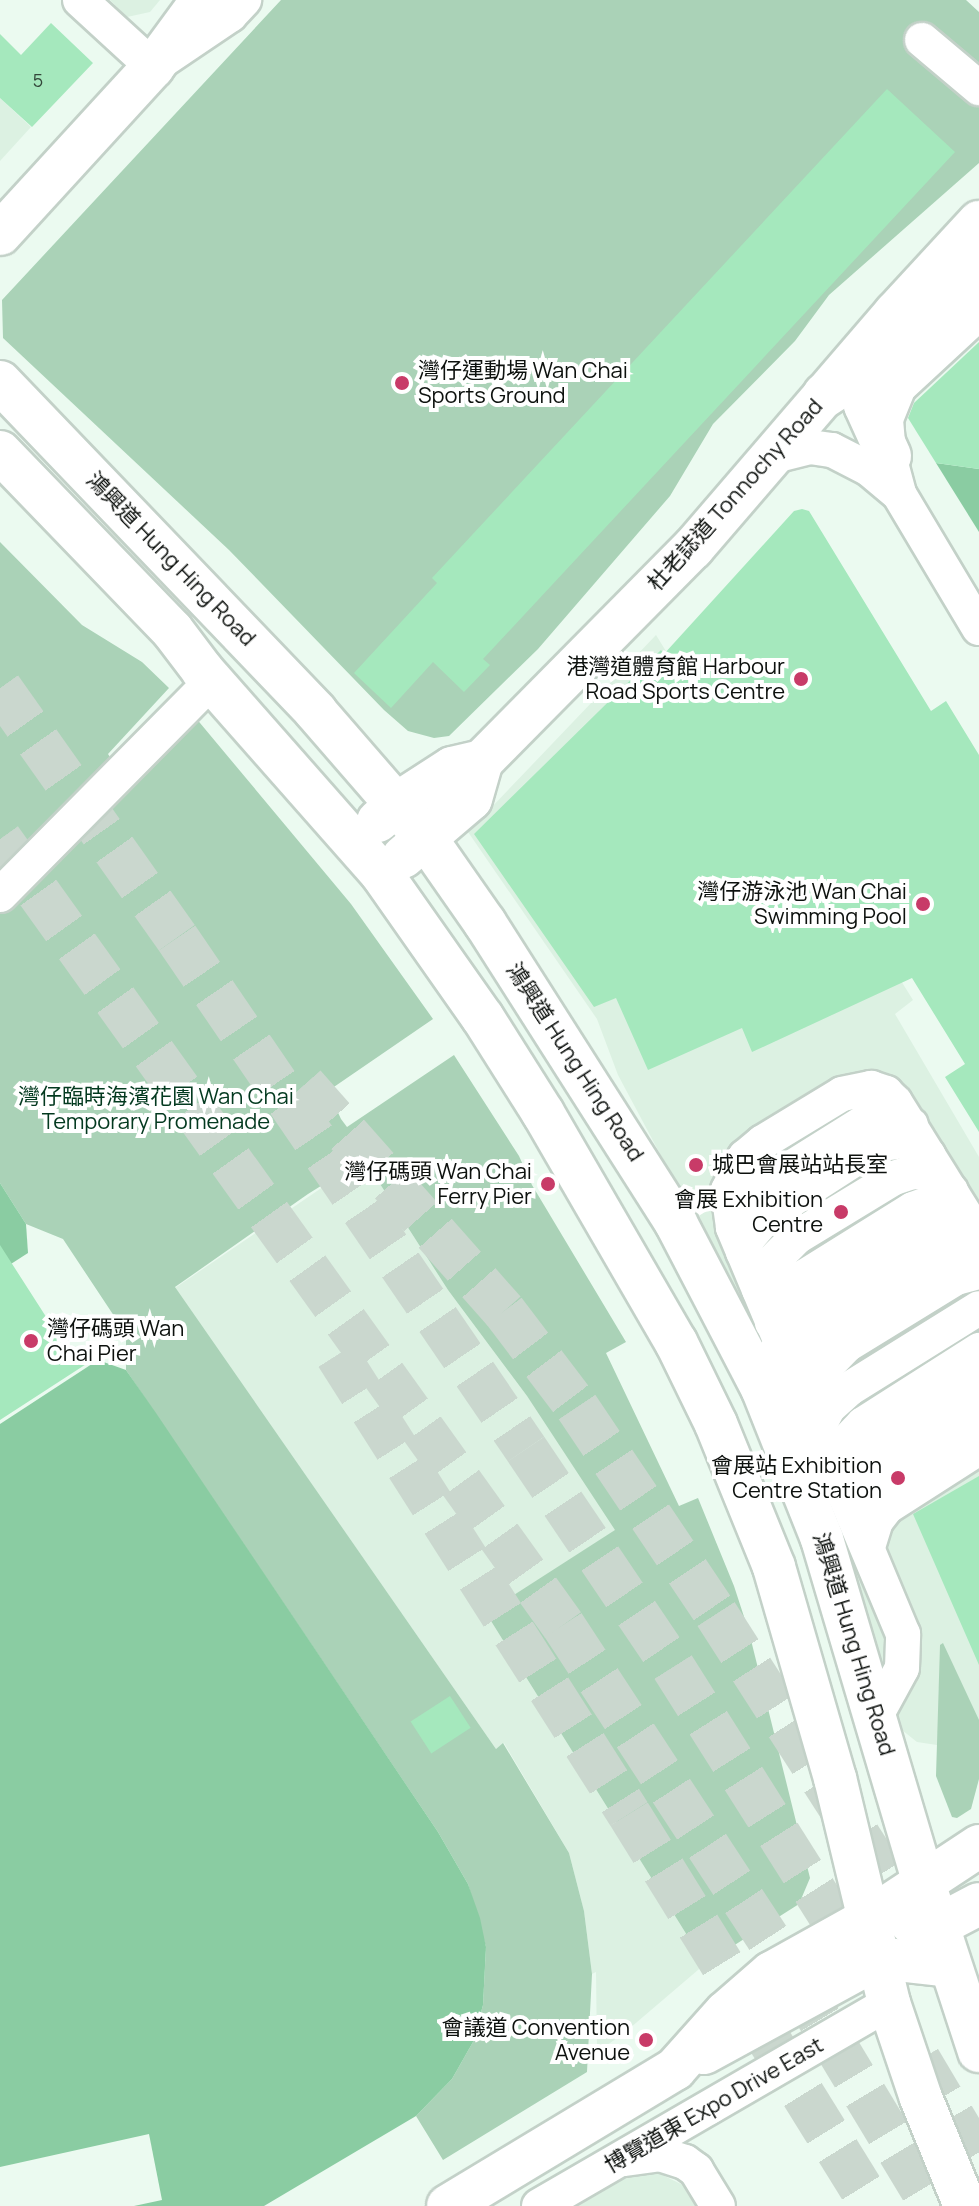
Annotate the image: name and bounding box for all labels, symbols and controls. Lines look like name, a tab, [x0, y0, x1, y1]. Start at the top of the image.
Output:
house number: 5	[33, 69, 43, 91]
place label: 灣仔運動場 Wan Chai Sports Ground	[418, 357, 628, 408]
marker: 灣仔運動場 Wan Chai Sports Ground	[393, 374, 411, 392]
street label: 杜老誌道 Tonnochy Road	[642, 394, 828, 596]
street label: 鴻興道 Hung Hing Road	[81, 466, 261, 652]
place label: 港灣道體育館 Harbour Road Sports Centre	[566, 653, 785, 704]
marker: 港灣道體育館 Harbour Road Sports Centre	[792, 670, 810, 688]
place label: 灣仔游泳池 Wan Chai Swimming Pool	[697, 878, 907, 930]
marker: 灣仔游泳池 Wan Chai Swimming Pool	[914, 895, 932, 913]
street label: 鴻興道 Hung Hing Road	[501, 958, 649, 1166]
park label: 灣仔臨時海濱花園 Wan Chai Temporary Promenade	[18, 1083, 294, 1134]
place label: 城巴會展站站長室	[712, 1152, 888, 1178]
marker: 城巴會展站站長室	[687, 1156, 705, 1174]
place label: 灣仔碼頭 Wan Chai Ferry Pier	[344, 1158, 532, 1210]
marker: 灣仔碼頭 Wan Chai Ferry Pier	[539, 1175, 557, 1193]
place label: 會展 Exhibition Centre	[674, 1186, 823, 1238]
marker: 會展 Exhibition Centre	[830, 1201, 852, 1223]
place label: 灣仔碼頭 Wan Chai Pier	[47, 1315, 184, 1366]
marker: 灣仔碼頭 Wan Chai Pier	[22, 1332, 40, 1350]
place label: 會展站 Exhibition Centre Station	[711, 1452, 882, 1504]
marker: 會展站 Exhibition Centre Station	[889, 1469, 907, 1487]
street label: 鴻興道 Hung Hing Road	[807, 1529, 901, 1759]
place label: 會議道 Convention Avenue	[441, 2014, 630, 2066]
marker: 會議道 Convention Avenue	[637, 2031, 655, 2049]
street label: 博覽道東 Expo Drive East	[600, 2032, 828, 2178]

